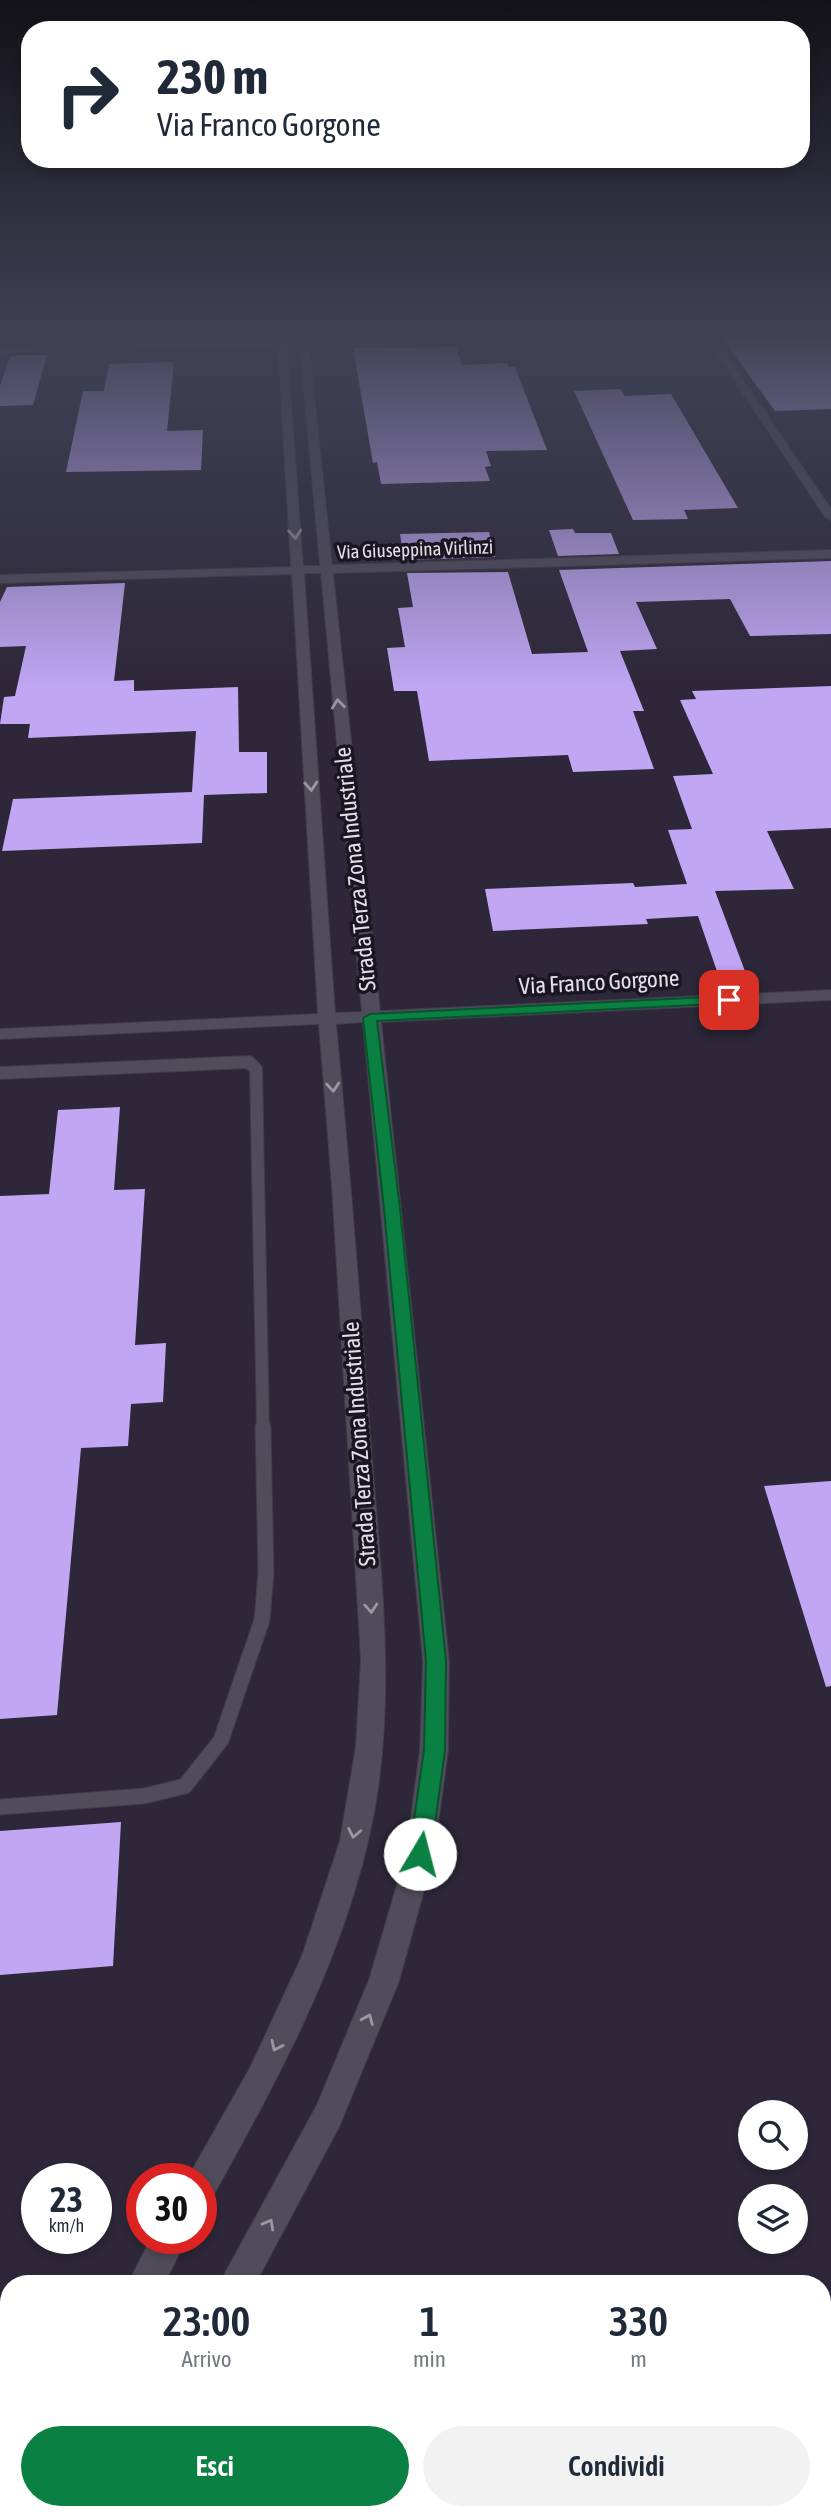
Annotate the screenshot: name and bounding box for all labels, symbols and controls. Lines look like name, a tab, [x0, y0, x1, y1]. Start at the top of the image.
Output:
text: 230 m	[157, 48, 268, 104]
icon: right	[42, 49, 133, 140]
text: Via Franco Gorgone	[157, 106, 381, 143]
one-way arrow	[287, 529, 302, 540]
street label: Via Giuseppina Virlinzi	[337, 535, 493, 563]
one-way arrow	[330, 698, 345, 709]
street label: Strada Terza Zona Industriale	[329, 746, 381, 992]
one-way arrow	[304, 781, 319, 792]
street label: Via Franco Gorgone	[518, 965, 680, 999]
pin	[699, 970, 759, 1030]
icon: arrive	[710, 981, 748, 1019]
one-way arrow	[325, 1082, 340, 1093]
street label: Strada Terza Zona Industriale	[337, 1321, 381, 1567]
one-way arrow	[363, 1602, 378, 1613]
position arrow	[383, 1817, 457, 1891]
one-way arrow	[348, 1827, 363, 1839]
one-way arrow	[359, 2014, 373, 2026]
one-way arrow	[270, 2039, 284, 2051]
map controls	[738, 2100, 808, 2254]
button: search	[738, 2100, 808, 2170]
speed limit sign: 30	[126, 2163, 217, 2254]
text: 23	[50, 2179, 83, 2219]
button: layers	[738, 2184, 808, 2254]
text: km/h	[49, 2215, 84, 2236]
one-way arrow	[261, 2219, 274, 2231]
text: 23:00	[163, 2297, 250, 2345]
text: 1	[420, 2297, 439, 2345]
text: 330	[609, 2297, 668, 2345]
text: Arrivo	[181, 2346, 232, 2372]
text: min	[413, 2346, 446, 2372]
text: m	[630, 2346, 647, 2372]
button: Esci	[21, 2426, 409, 2506]
button: Condividi	[423, 2426, 810, 2506]

